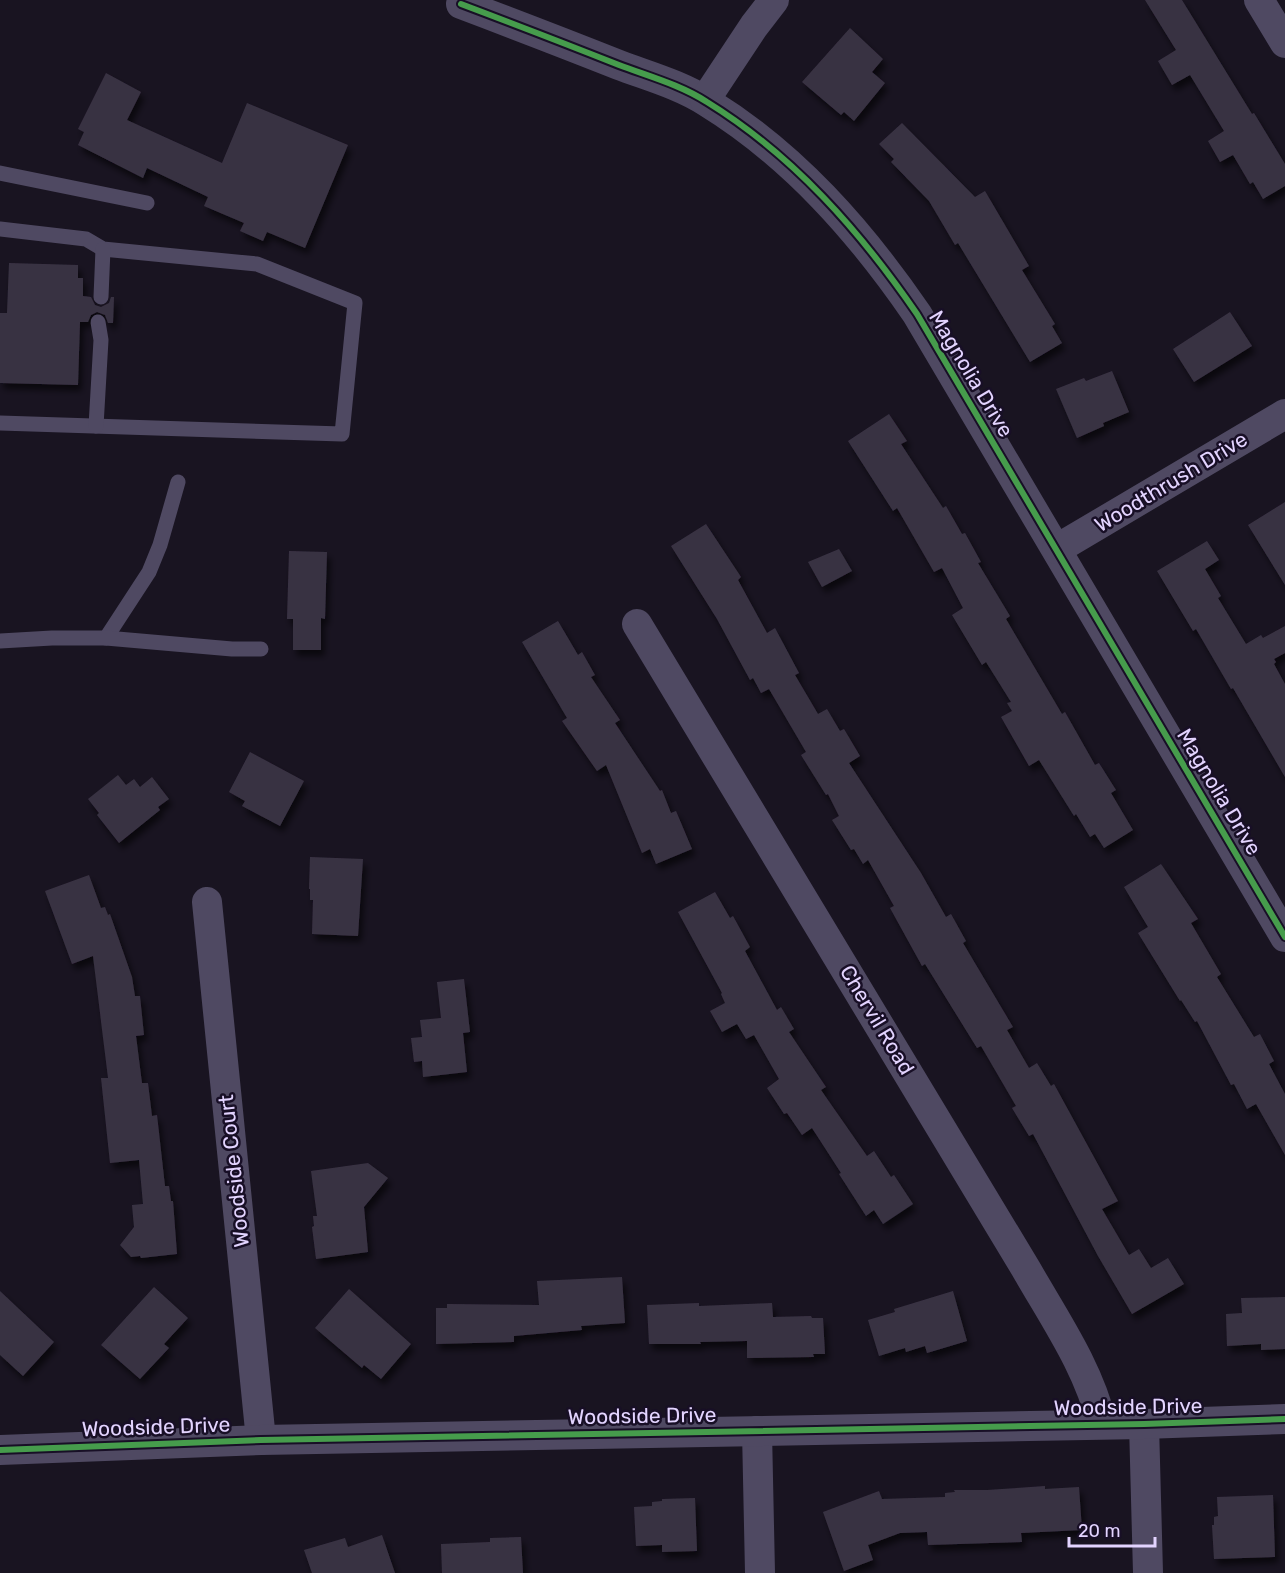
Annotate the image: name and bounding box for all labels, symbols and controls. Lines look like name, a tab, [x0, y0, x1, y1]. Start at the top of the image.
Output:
street label: Magnolia Drive	[924, 306, 1019, 441]
street label: Woodthrush Drive	[1090, 426, 1252, 537]
street label: Magnolia Drive	[1172, 724, 1267, 859]
street label: Chervil Road	[835, 960, 920, 1079]
street label: Woodside Court	[213, 1094, 254, 1248]
street label: Woodside Drive	[1053, 1393, 1203, 1420]
street label: Woodside Drive	[567, 1402, 717, 1429]
street label: Woodside Drive	[81, 1411, 231, 1442]
scale bar	[1069, 1510, 1154, 1548]
text: 20 m	[1078, 1520, 1120, 1542]

